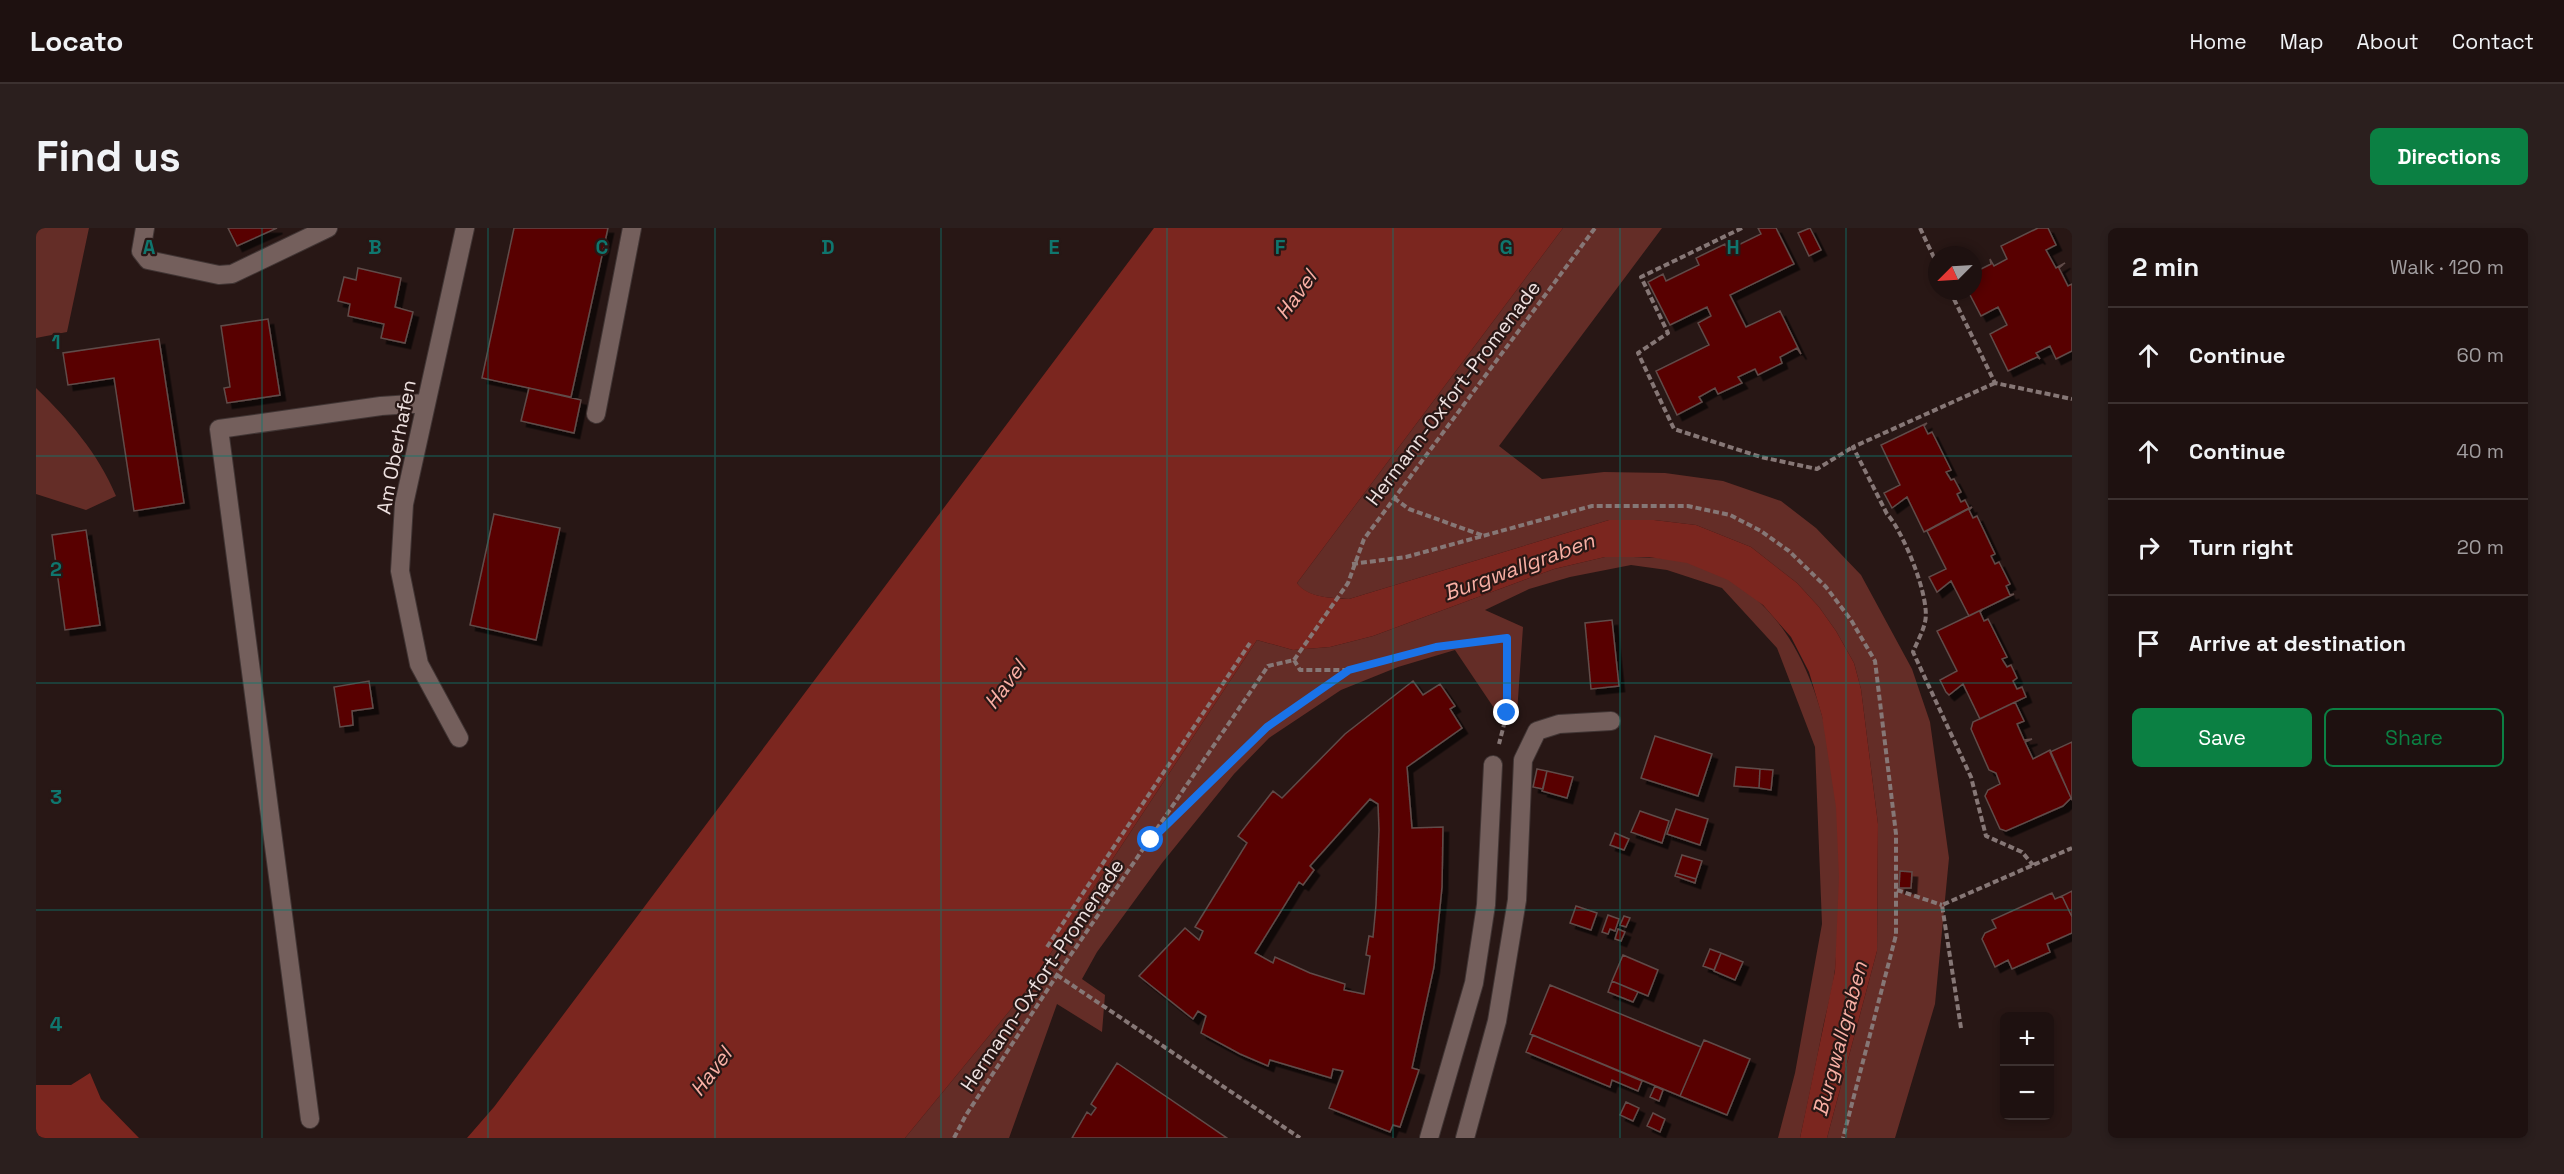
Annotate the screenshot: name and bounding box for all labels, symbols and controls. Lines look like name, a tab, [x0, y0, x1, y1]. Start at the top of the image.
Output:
text: Locato	[30, 23, 123, 59]
text: Home	[2189, 28, 2247, 55]
text: Map	[2280, 28, 2324, 55]
text: About	[2357, 28, 2419, 55]
text: Contact	[2452, 28, 2534, 55]
button: Directions	[2370, 128, 2528, 185]
text: Find us	[36, 130, 181, 183]
text: A	[143, 234, 156, 260]
text: B	[368, 234, 382, 260]
text: C	[596, 234, 609, 260]
text: D	[821, 234, 835, 260]
text: E	[1048, 234, 1060, 260]
text: F	[1275, 234, 1286, 260]
text: G	[1499, 234, 1513, 260]
text: H	[1726, 234, 1740, 260]
north arrow	[1928, 246, 1982, 300]
text: 2 min	[2132, 250, 2199, 284]
text: Walk · 120 m	[2390, 254, 2504, 280]
water label: Havel	[1269, 263, 1324, 324]
street label: Hermann-Oxfort-Promenade	[1360, 275, 1546, 511]
text: 1	[51, 329, 61, 355]
icon: ahead	[2132, 339, 2165, 372]
text: Continue	[2189, 341, 2285, 369]
text: 60 m	[2457, 342, 2504, 368]
street label: Am Oberhafen	[370, 378, 422, 516]
icon: ahead	[2132, 435, 2165, 468]
text: Continue	[2189, 437, 2285, 465]
text: 40 m	[2456, 438, 2504, 464]
water label: Burgwallgraben	[1440, 526, 1599, 606]
icon: right	[2132, 531, 2165, 564]
text: Turn right	[2189, 533, 2294, 561]
text: 20 m	[2457, 534, 2504, 560]
text: 2	[50, 556, 62, 582]
icon: arrive	[2132, 627, 2165, 660]
text: Arrive at destination	[2189, 629, 2406, 657]
water label: Havel	[978, 653, 1033, 714]
route end	[1493, 699, 1519, 725]
button: Save	[2132, 708, 2312, 767]
button: Share	[2324, 708, 2504, 767]
text: 3	[50, 784, 62, 810]
route start	[1137, 826, 1163, 852]
street label: Hermann-Oxfort-Promenade	[954, 854, 1130, 1096]
water label: Burgwallgraben	[1806, 958, 1873, 1119]
text: 4	[50, 1011, 63, 1037]
map controls	[2000, 1012, 2054, 1120]
button: +	[2000, 1012, 2054, 1066]
water label: Havel	[684, 1040, 739, 1101]
button: −	[2000, 1066, 2054, 1120]

